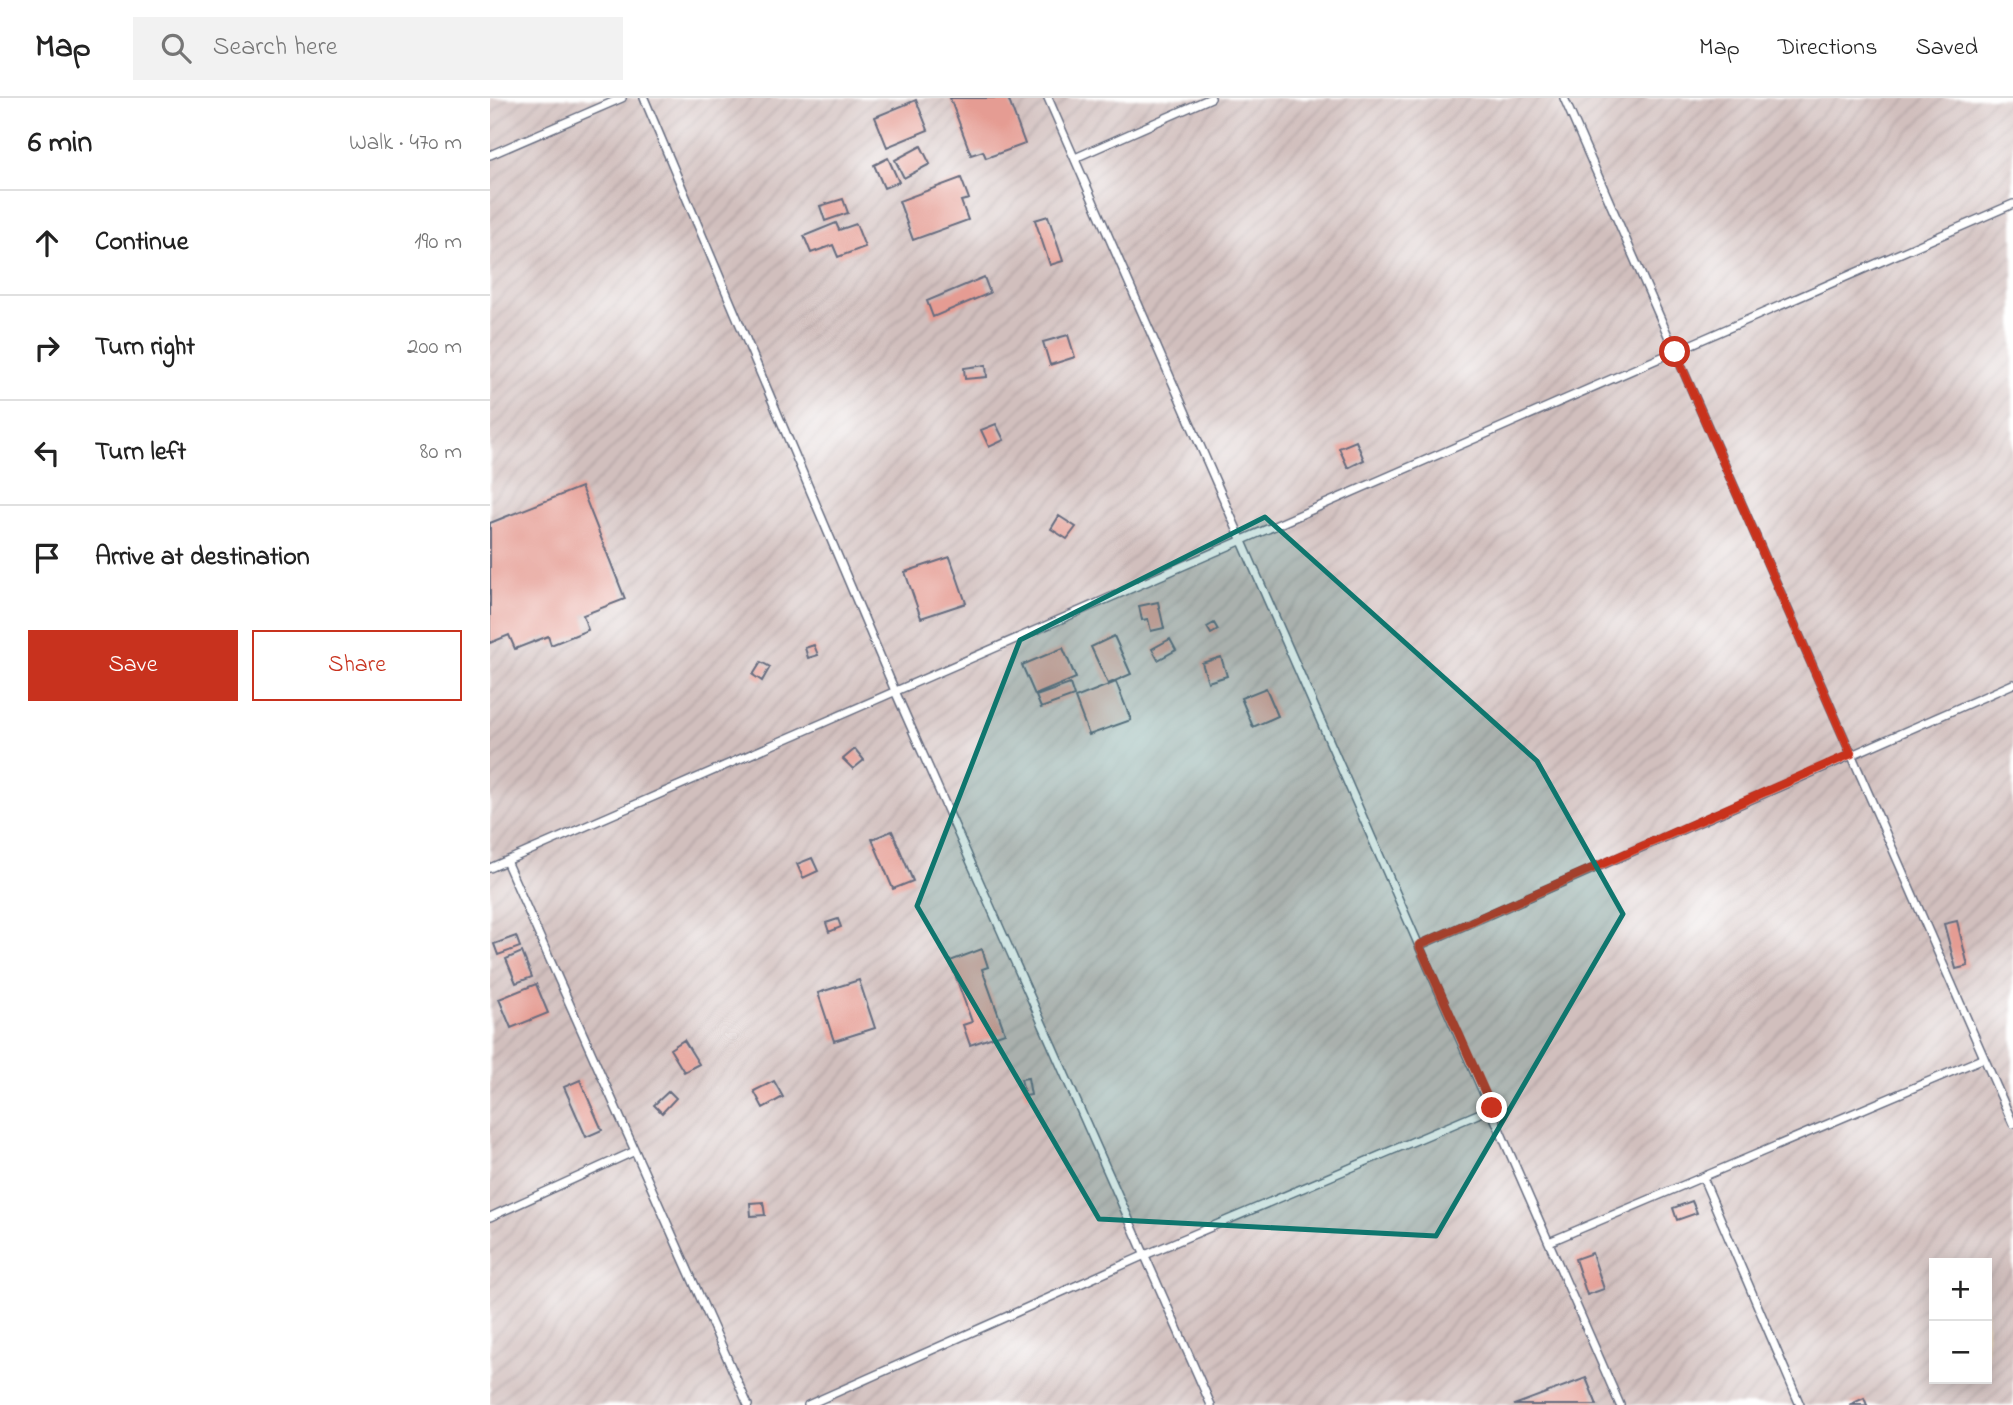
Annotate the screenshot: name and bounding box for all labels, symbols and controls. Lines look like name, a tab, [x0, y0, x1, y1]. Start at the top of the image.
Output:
search box	[133, 17, 623, 80]
text: Map	[35, 24, 91, 72]
icon: search	[157, 29, 195, 67]
text: Search here	[213, 29, 337, 67]
text: Map	[1699, 31, 1740, 66]
text: Directions	[1778, 31, 1877, 66]
text: Saved	[1915, 31, 1978, 66]
text: 6 min	[28, 122, 92, 166]
text: Walk · 470 m	[349, 127, 462, 160]
icon: ahead	[28, 224, 66, 262]
text: Continue	[95, 224, 188, 262]
text: 190 m	[414, 226, 462, 259]
icon: right	[28, 329, 66, 367]
text: Turn right	[95, 329, 195, 367]
text: 200 m	[407, 331, 462, 364]
route start	[1659, 336, 1690, 367]
icon: left	[28, 434, 66, 472]
text: Turn left	[95, 434, 186, 472]
text: 80 m	[420, 436, 462, 469]
icon: arrive	[28, 539, 66, 577]
text: Arrive at destination	[95, 539, 310, 577]
button: Save	[28, 630, 238, 701]
button: Share	[252, 630, 462, 701]
route end	[1476, 1092, 1507, 1123]
map controls	[1929, 1258, 1992, 1384]
button: +	[1929, 1258, 1992, 1321]
button: −	[1929, 1321, 1992, 1384]

